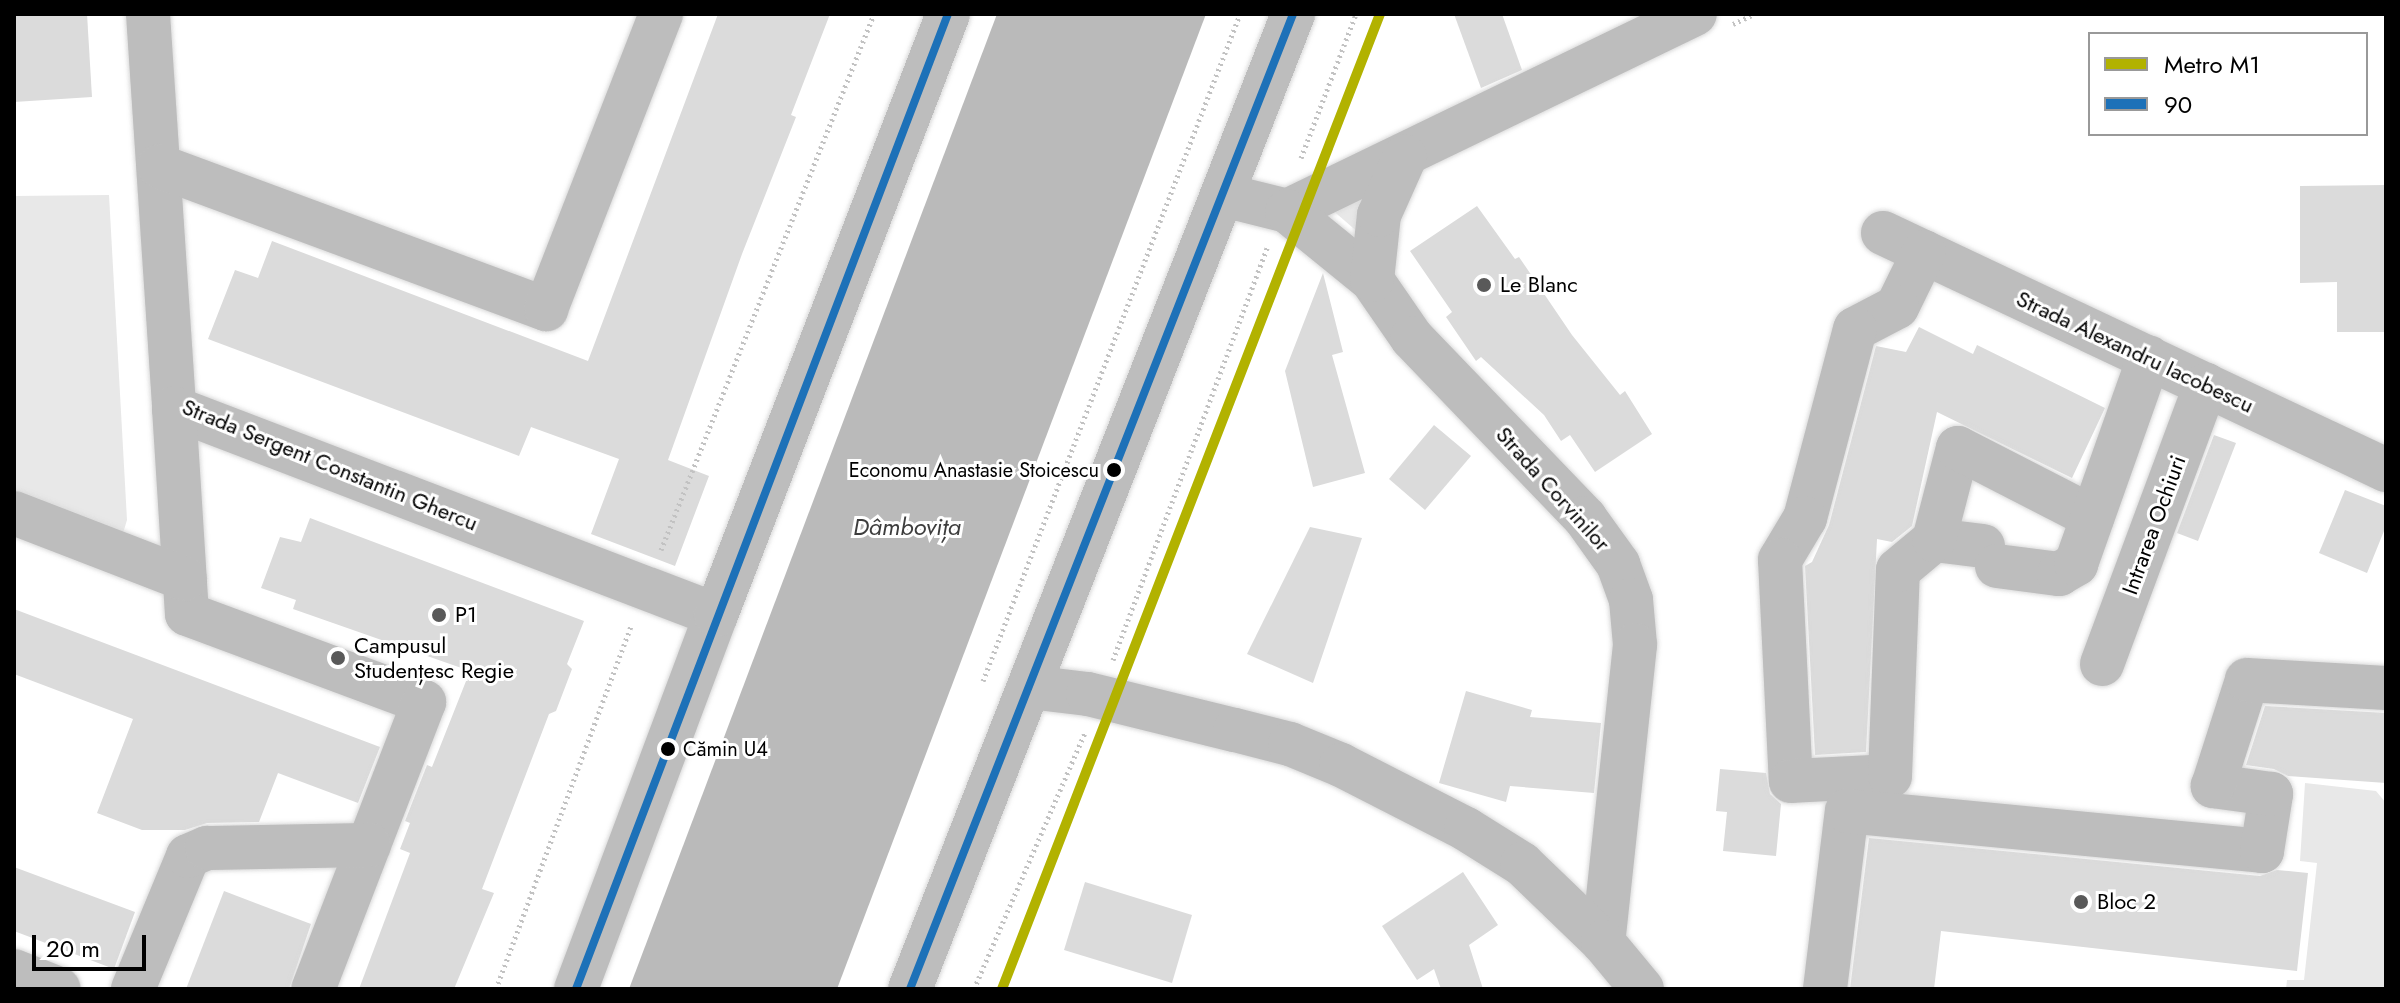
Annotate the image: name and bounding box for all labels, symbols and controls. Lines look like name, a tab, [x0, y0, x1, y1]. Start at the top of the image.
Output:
legend	[2088, 32, 2368, 136]
text: Metro M1	[2164, 47, 2260, 82]
text: 90	[2164, 87, 2192, 122]
place label: Le Blanc	[1500, 272, 1578, 298]
marker: Le Blanc	[1475, 276, 1493, 294]
street label: Strada Alexandru Iacobescu	[2012, 285, 2258, 419]
street label: Strada Sergent Constantin Ghercu	[178, 394, 482, 536]
street label: Strada Corvinilor	[1490, 422, 1616, 556]
street label: Intrarea Ochiuri	[2117, 452, 2191, 598]
place label: Economu Anastasie Stoicescu	[849, 458, 1099, 482]
marker: Economu Anastasie Stoicescu	[1106, 462, 1122, 478]
water label: Dâmbovița	[853, 513, 961, 541]
place label: P1	[455, 602, 477, 628]
marker: P1	[430, 606, 448, 624]
place label: Campusul Studențesc Regie	[354, 632, 514, 684]
marker: Campusul Studențesc Regie	[329, 649, 347, 667]
place label: Cămin U4	[683, 737, 768, 761]
marker: Cămin U4	[660, 741, 676, 757]
place label: Bloc 2	[2097, 889, 2156, 915]
marker: Bloc 2	[2072, 893, 2090, 911]
scale bar	[36, 919, 150, 969]
text: 20 m	[46, 931, 100, 966]

